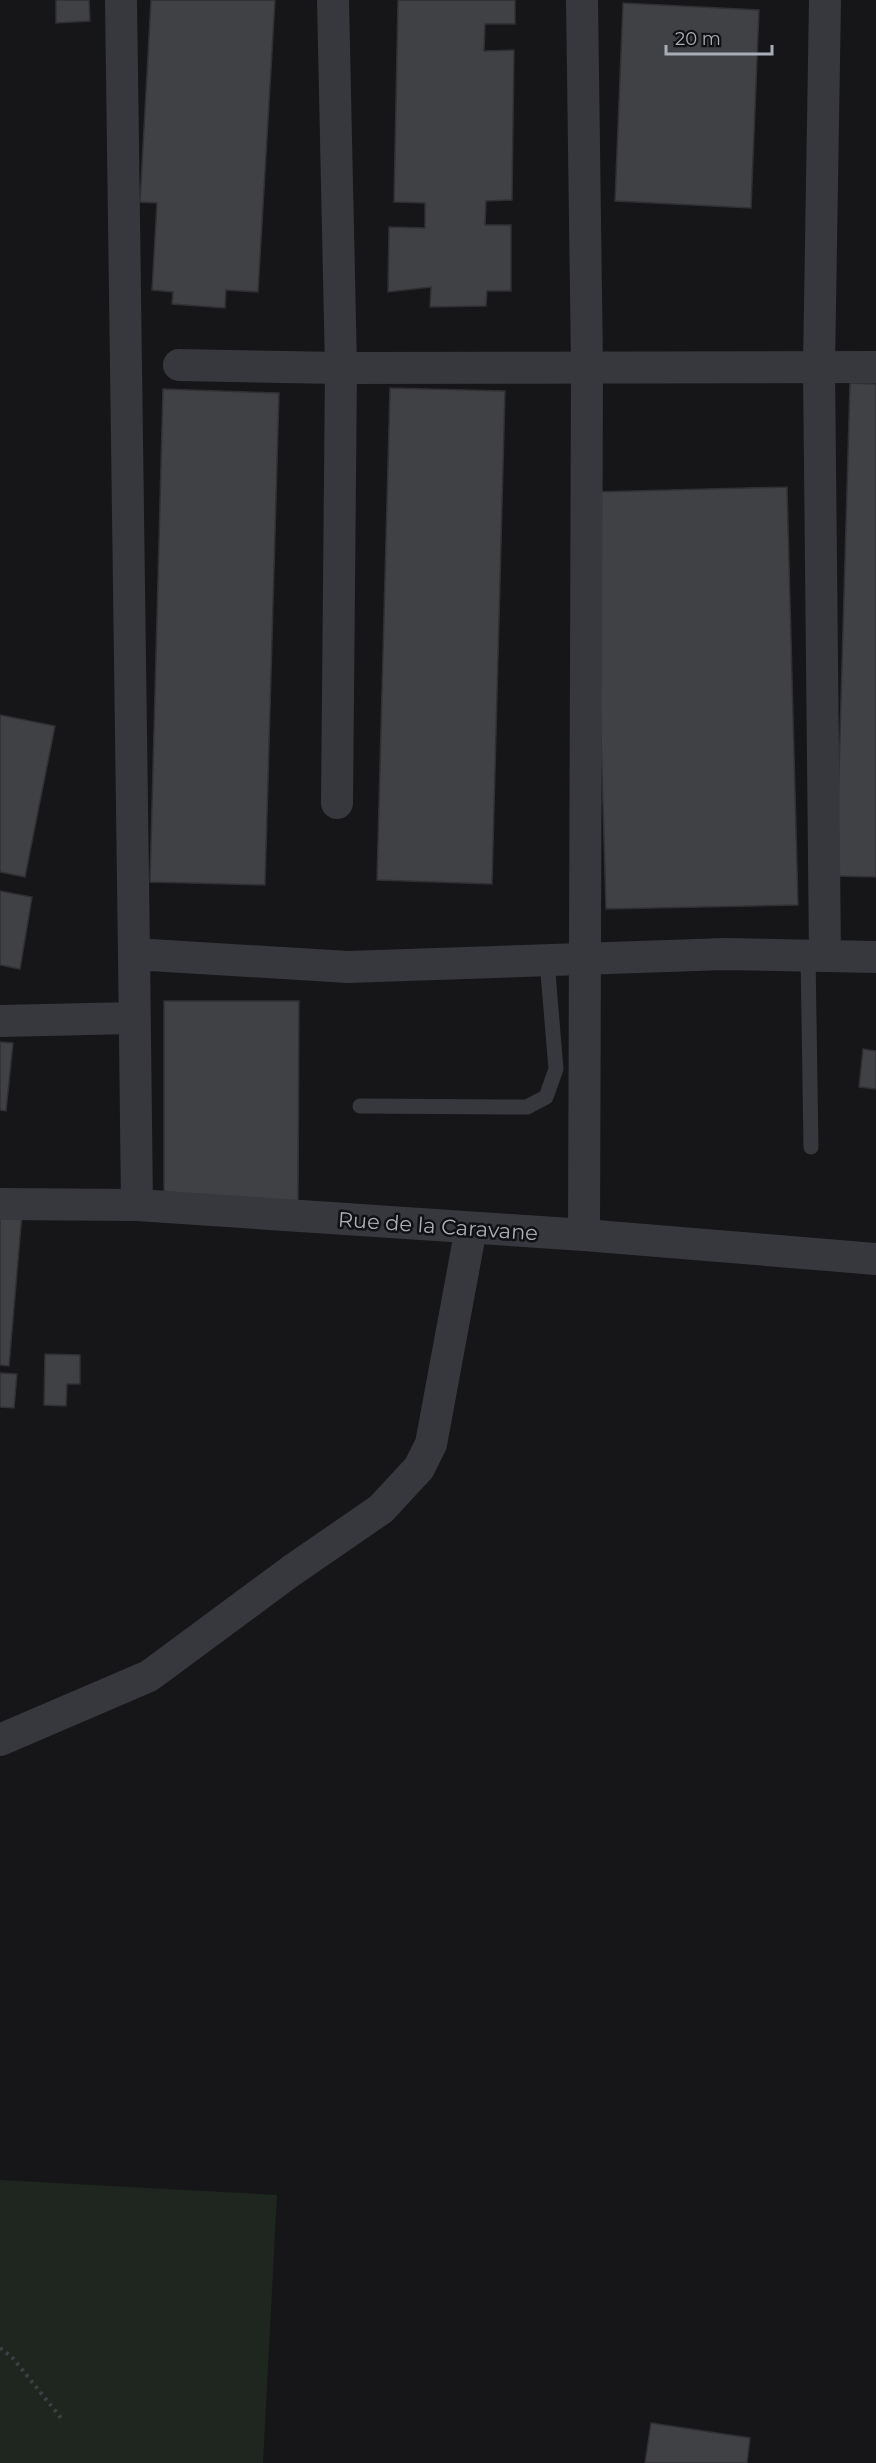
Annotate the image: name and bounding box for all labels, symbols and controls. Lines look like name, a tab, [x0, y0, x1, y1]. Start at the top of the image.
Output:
scale bar	[666, 18, 772, 56]
text: 20 m	[675, 28, 721, 50]
street label: Rue de la Caravane	[337, 1207, 539, 1245]

